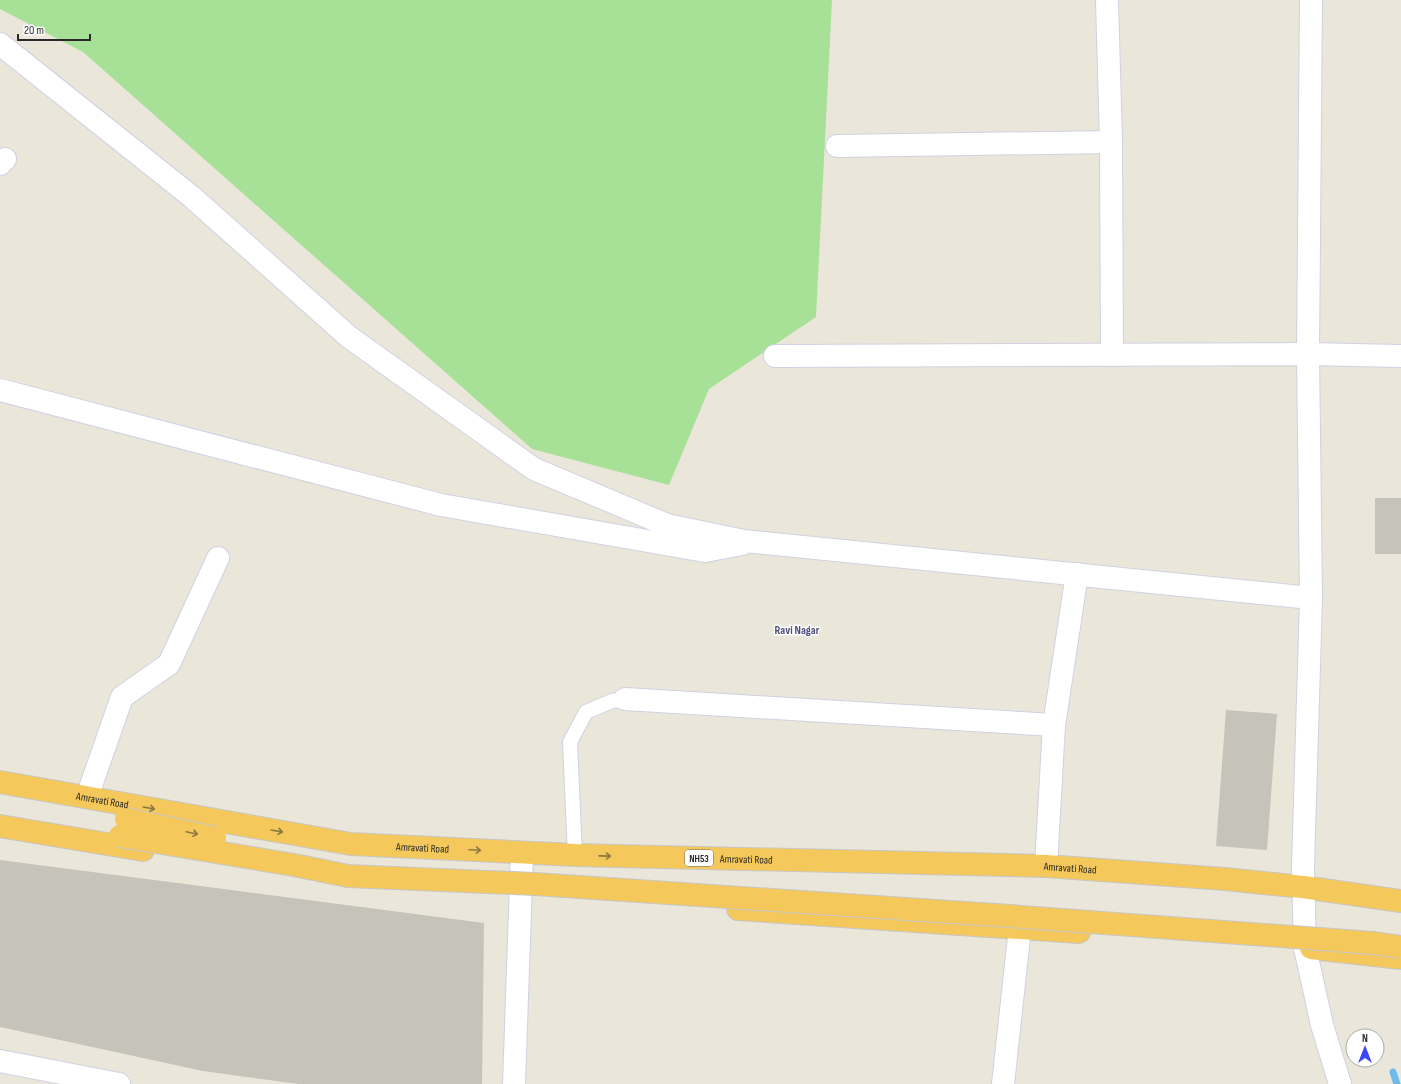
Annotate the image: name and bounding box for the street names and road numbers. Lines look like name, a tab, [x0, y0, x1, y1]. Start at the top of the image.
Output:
street label: Amravati Road	[74, 789, 130, 812]
street label: Amravati Road	[395, 840, 450, 856]
road number: NH53	[685, 850, 713, 866]
street label: Amravati Road	[719, 852, 773, 867]
street label: Amravati Road	[1042, 860, 1097, 877]

